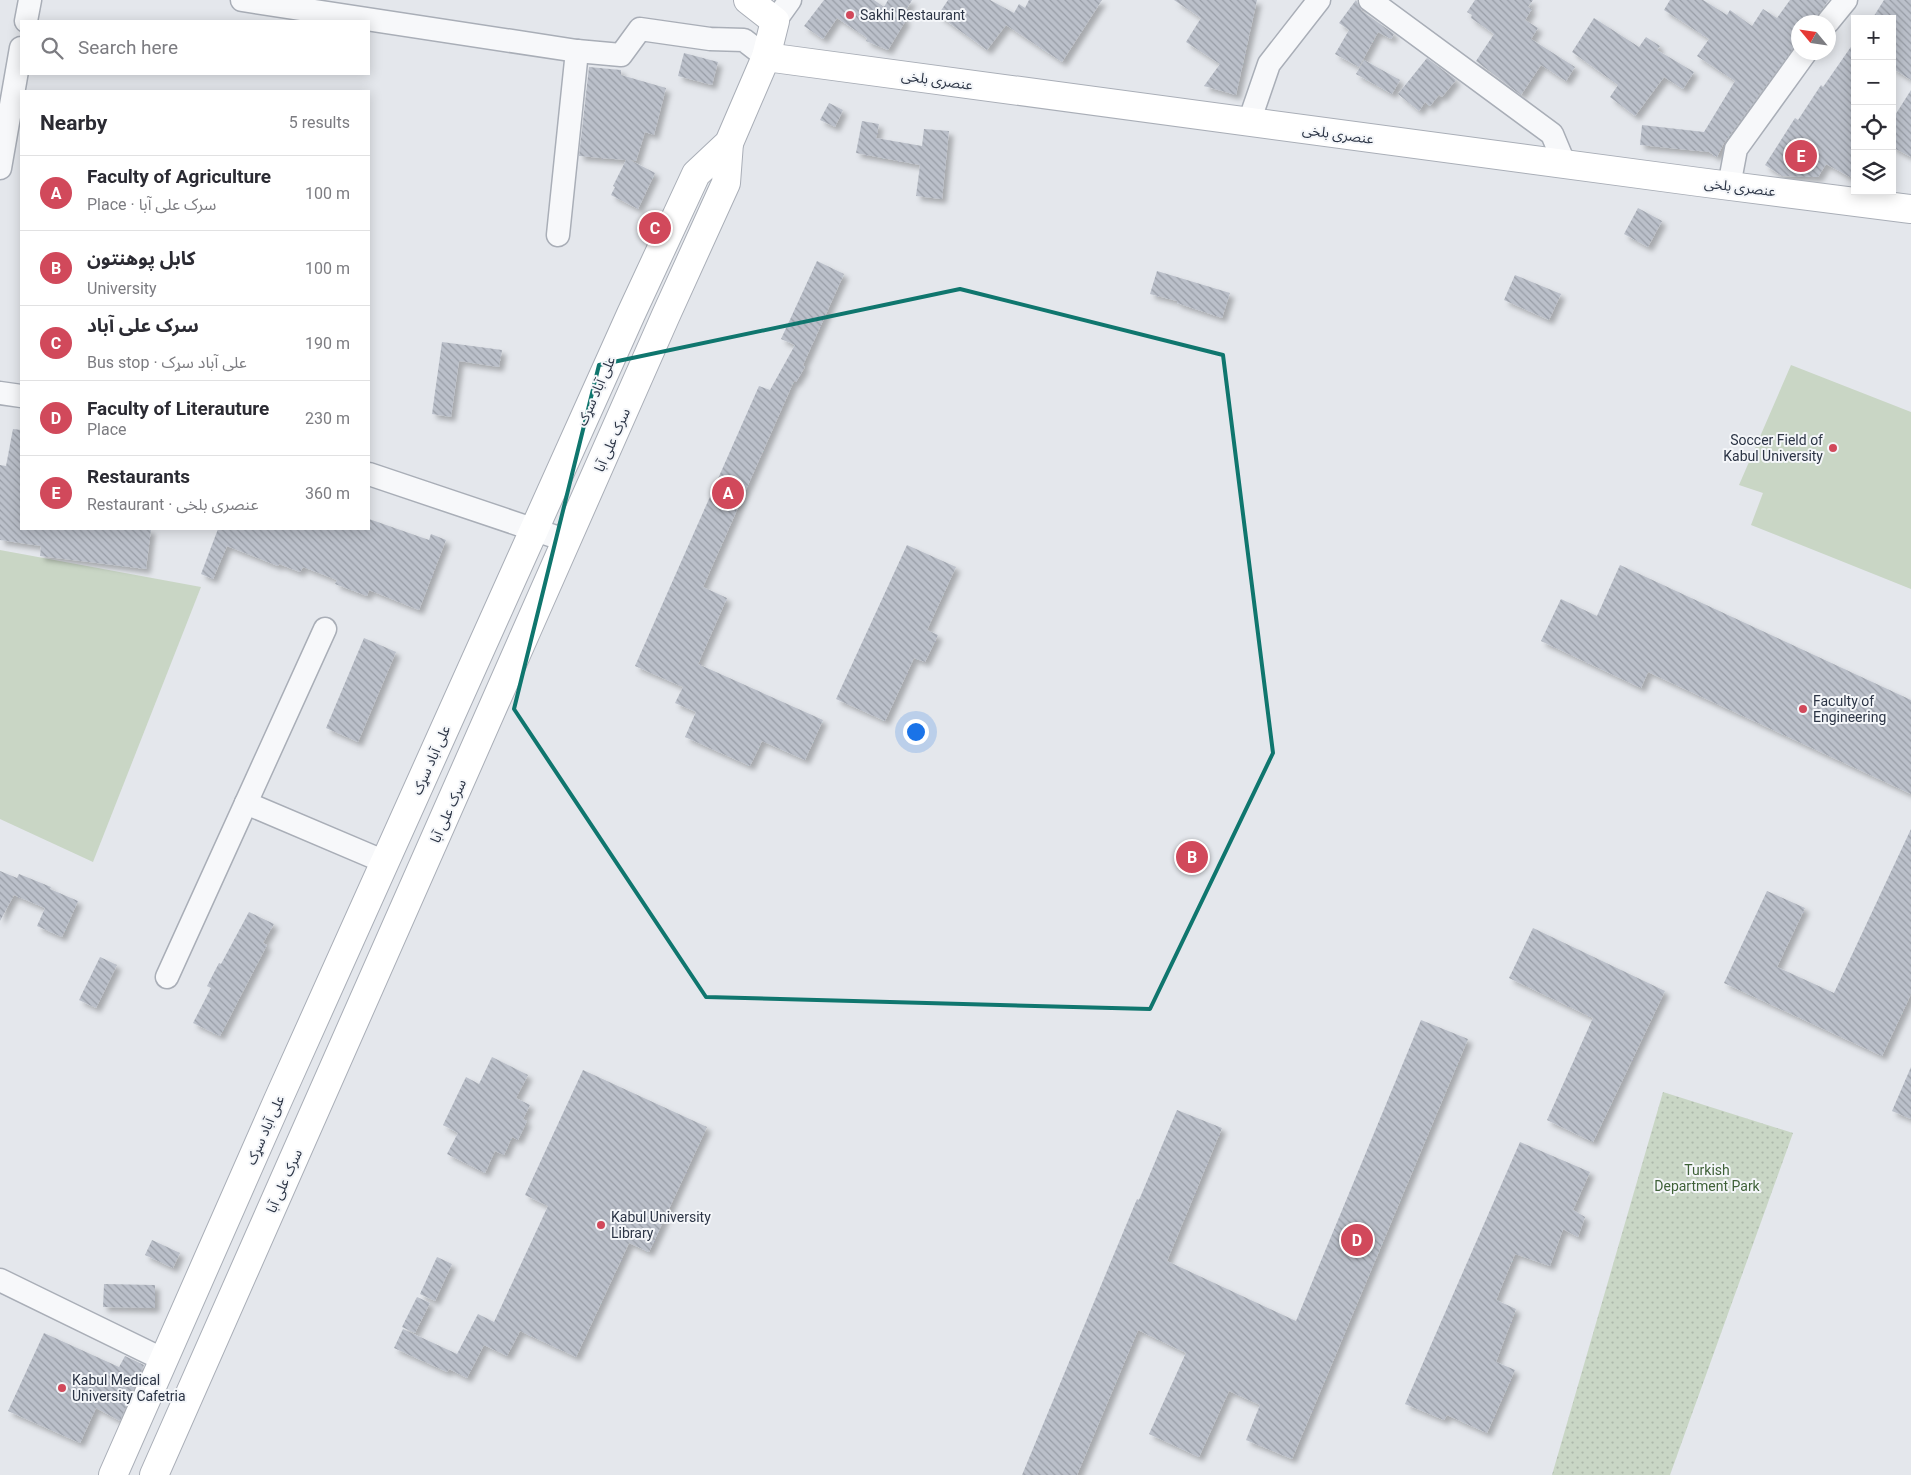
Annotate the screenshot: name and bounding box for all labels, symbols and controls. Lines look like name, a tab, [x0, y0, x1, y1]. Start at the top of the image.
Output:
place label: Sakhi Restaurant	[860, 7, 966, 23]
marker: Sakhi Restaurant	[844, 9, 856, 21]
north arrow	[1791, 15, 1836, 60]
map controls	[1851, 15, 1896, 195]
button: +	[1851, 15, 1896, 60]
search box	[20, 20, 370, 75]
icon: search	[38, 34, 66, 62]
text: Search here	[78, 36, 178, 59]
button: −	[1851, 60, 1896, 105]
street label: عنصری بلخی	[900, 67, 974, 94]
button: locate	[1851, 105, 1896, 150]
text: Nearby	[40, 111, 107, 135]
text: 5 results	[289, 113, 350, 132]
street label: عنصری بلخی	[1301, 121, 1375, 148]
pin: E	[1785, 137, 1817, 175]
button: layers	[1851, 150, 1896, 195]
text: Faculty of Agriculture	[87, 165, 271, 188]
street label: عنصری بلخی	[1703, 175, 1777, 200]
text: A	[51, 184, 61, 203]
text: 100 m	[305, 184, 350, 203]
text: Place · سرک علی آبا	[87, 195, 216, 214]
pin: C	[639, 209, 671, 247]
text: کابل پوهنتون	[87, 247, 196, 270]
text: B	[51, 259, 61, 278]
text: 100 m	[305, 259, 350, 278]
text: University	[87, 279, 157, 298]
text: سرک علی آباد	[87, 314, 199, 337]
text: C	[51, 334, 61, 353]
text: 190 m	[305, 334, 350, 353]
text: Bus stop · علی آباد سړک	[87, 353, 247, 372]
street label: علی آباد سړک	[574, 354, 619, 429]
text: Faculty of Literauture	[87, 397, 269, 420]
street label: سرک علی آبا	[591, 406, 634, 475]
text: D	[51, 409, 61, 428]
text: 230 m	[305, 409, 350, 428]
text: Place	[87, 420, 127, 439]
place label: Soccer Field of Kabul University	[1723, 432, 1823, 464]
marker: Soccer Field of Kabul University	[1827, 442, 1839, 454]
text: Restaurants	[87, 465, 190, 488]
pin: A	[712, 474, 744, 512]
text: E	[52, 484, 61, 503]
text: 360 m	[305, 484, 350, 503]
text: Restaurant · عنصری بلخی	[87, 495, 259, 514]
place label: Faculty of Engineering	[1813, 693, 1886, 725]
marker: Faculty of Engineering	[1797, 703, 1809, 715]
your location	[903, 719, 929, 745]
street label: علی آباد سړک	[409, 723, 454, 798]
street label: سرک علی آبا	[427, 777, 470, 846]
pin: B	[1176, 838, 1208, 876]
street label: علی آباد سړک	[243, 1093, 288, 1168]
street label: سرک علی آبا	[263, 1147, 306, 1216]
park label: Turkish Department Park	[1654, 1162, 1761, 1194]
place label: Kabul University Library	[611, 1209, 711, 1241]
marker: Kabul University Library	[595, 1219, 607, 1231]
pin: D	[1341, 1221, 1373, 1259]
place label: Kabul Medical University Cafetria	[72, 1372, 186, 1404]
marker: Kabul Medical University Cafetria	[56, 1382, 68, 1394]

